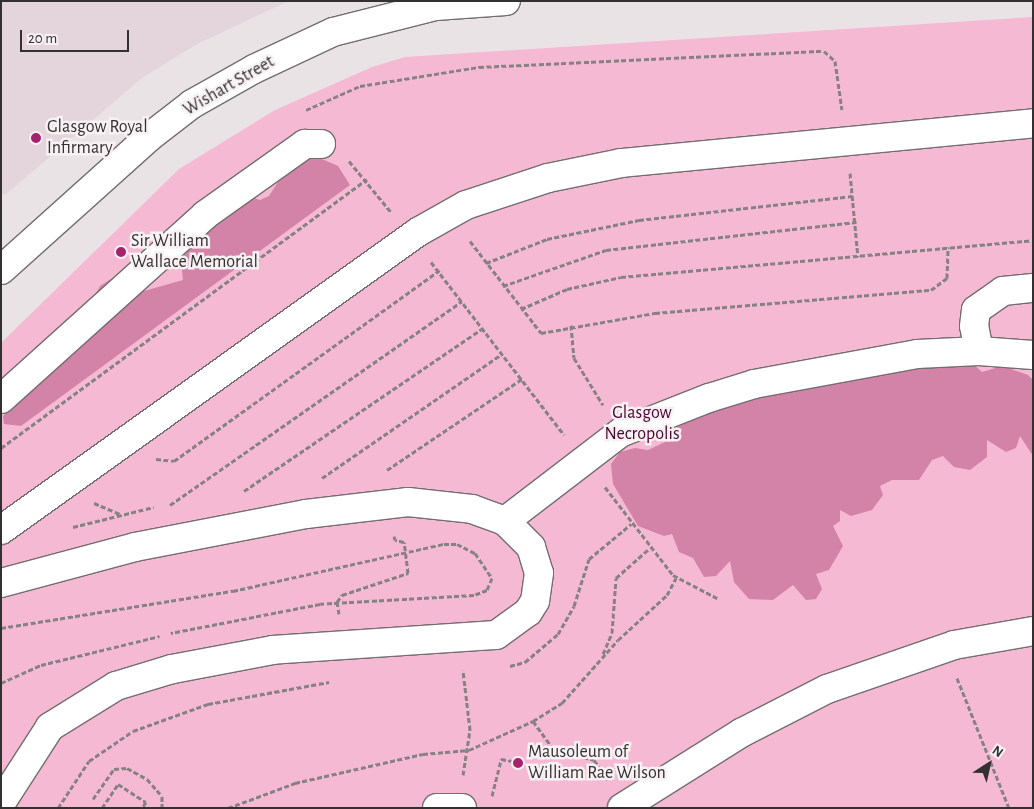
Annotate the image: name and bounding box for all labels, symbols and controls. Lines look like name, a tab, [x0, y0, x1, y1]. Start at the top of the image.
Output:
scale bar	[22, 20, 131, 52]
text: 20 m	[28, 31, 57, 46]
street label: Wishart Street	[180, 51, 278, 121]
place label: Glasgow Royal Infirmary	[47, 117, 148, 160]
marker: Glasgow Royal Infirmary	[29, 131, 43, 145]
place label: Sir William Wallace Memorial	[131, 231, 258, 274]
marker: Sir William Wallace Memorial	[115, 246, 127, 258]
park label: Glasgow Necropolis	[604, 403, 680, 446]
north arrow	[964, 739, 1014, 789]
place label: Mausoleum of William Rae Wilson	[528, 742, 666, 784]
text: N	[990, 743, 1006, 760]
marker: Mausoleum of William Rae Wilson	[512, 757, 524, 769]

